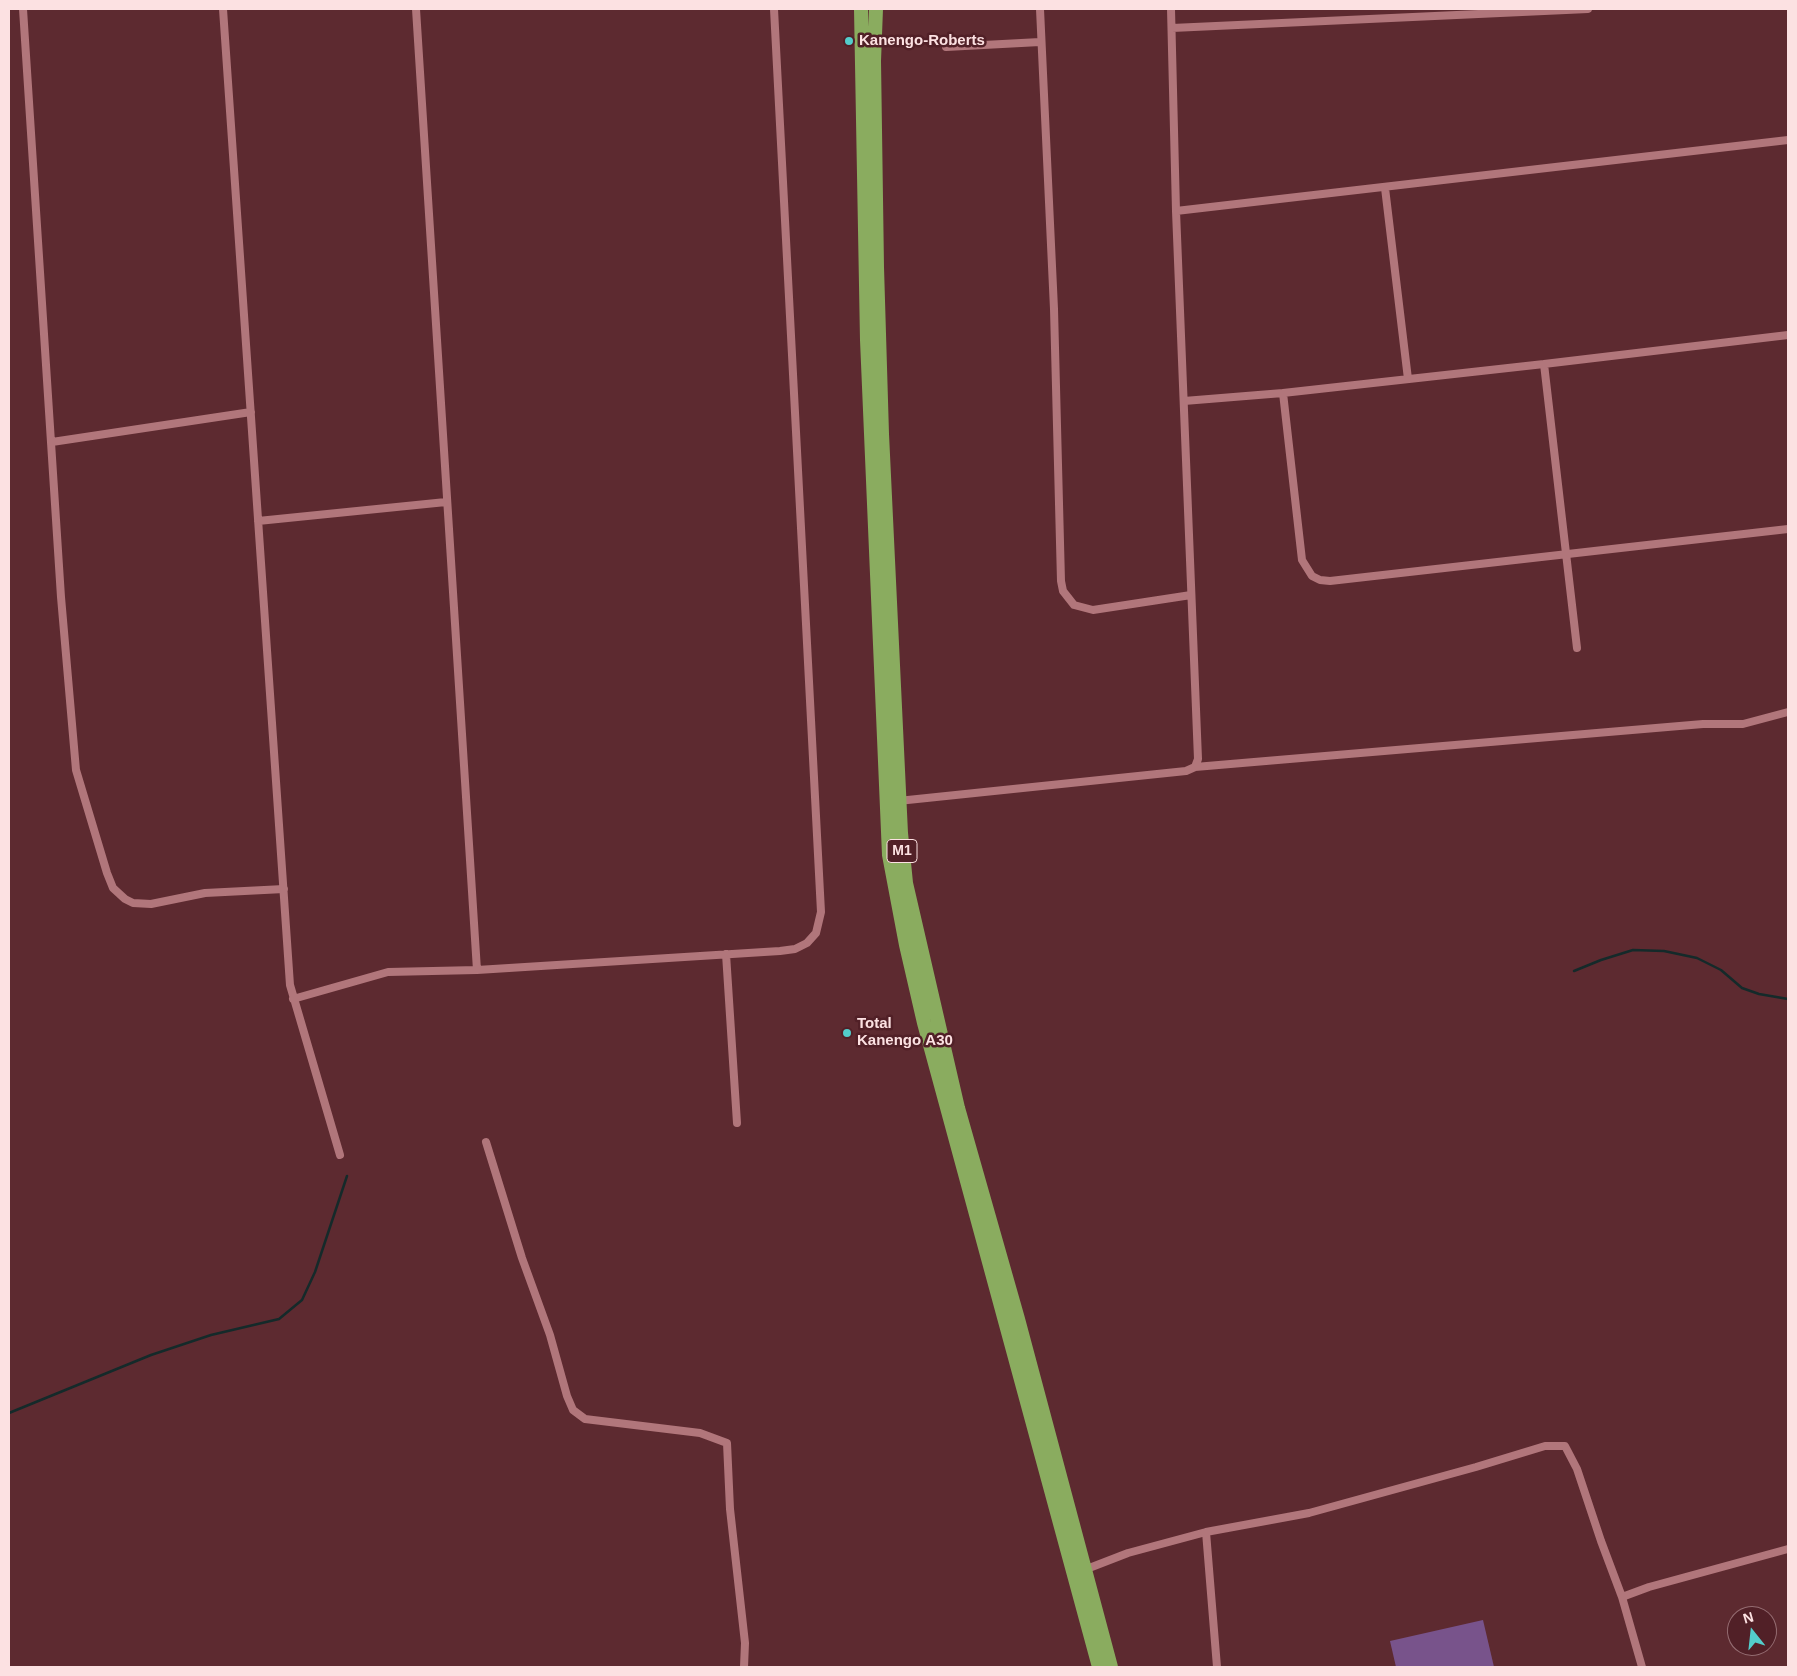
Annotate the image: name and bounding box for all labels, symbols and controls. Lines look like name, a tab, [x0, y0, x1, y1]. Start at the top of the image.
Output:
place label: Kanengo-Roberts	[859, 32, 985, 50]
marker: Kanengo-Roberts	[843, 35, 855, 47]
road number: M1	[887, 839, 917, 862]
place label: Total Kanengo A30	[857, 1015, 953, 1050]
marker: Total Kanengo A30	[841, 1027, 853, 1039]
north arrow	[1727, 1606, 1777, 1656]
text: N	[1741, 1608, 1755, 1627]

